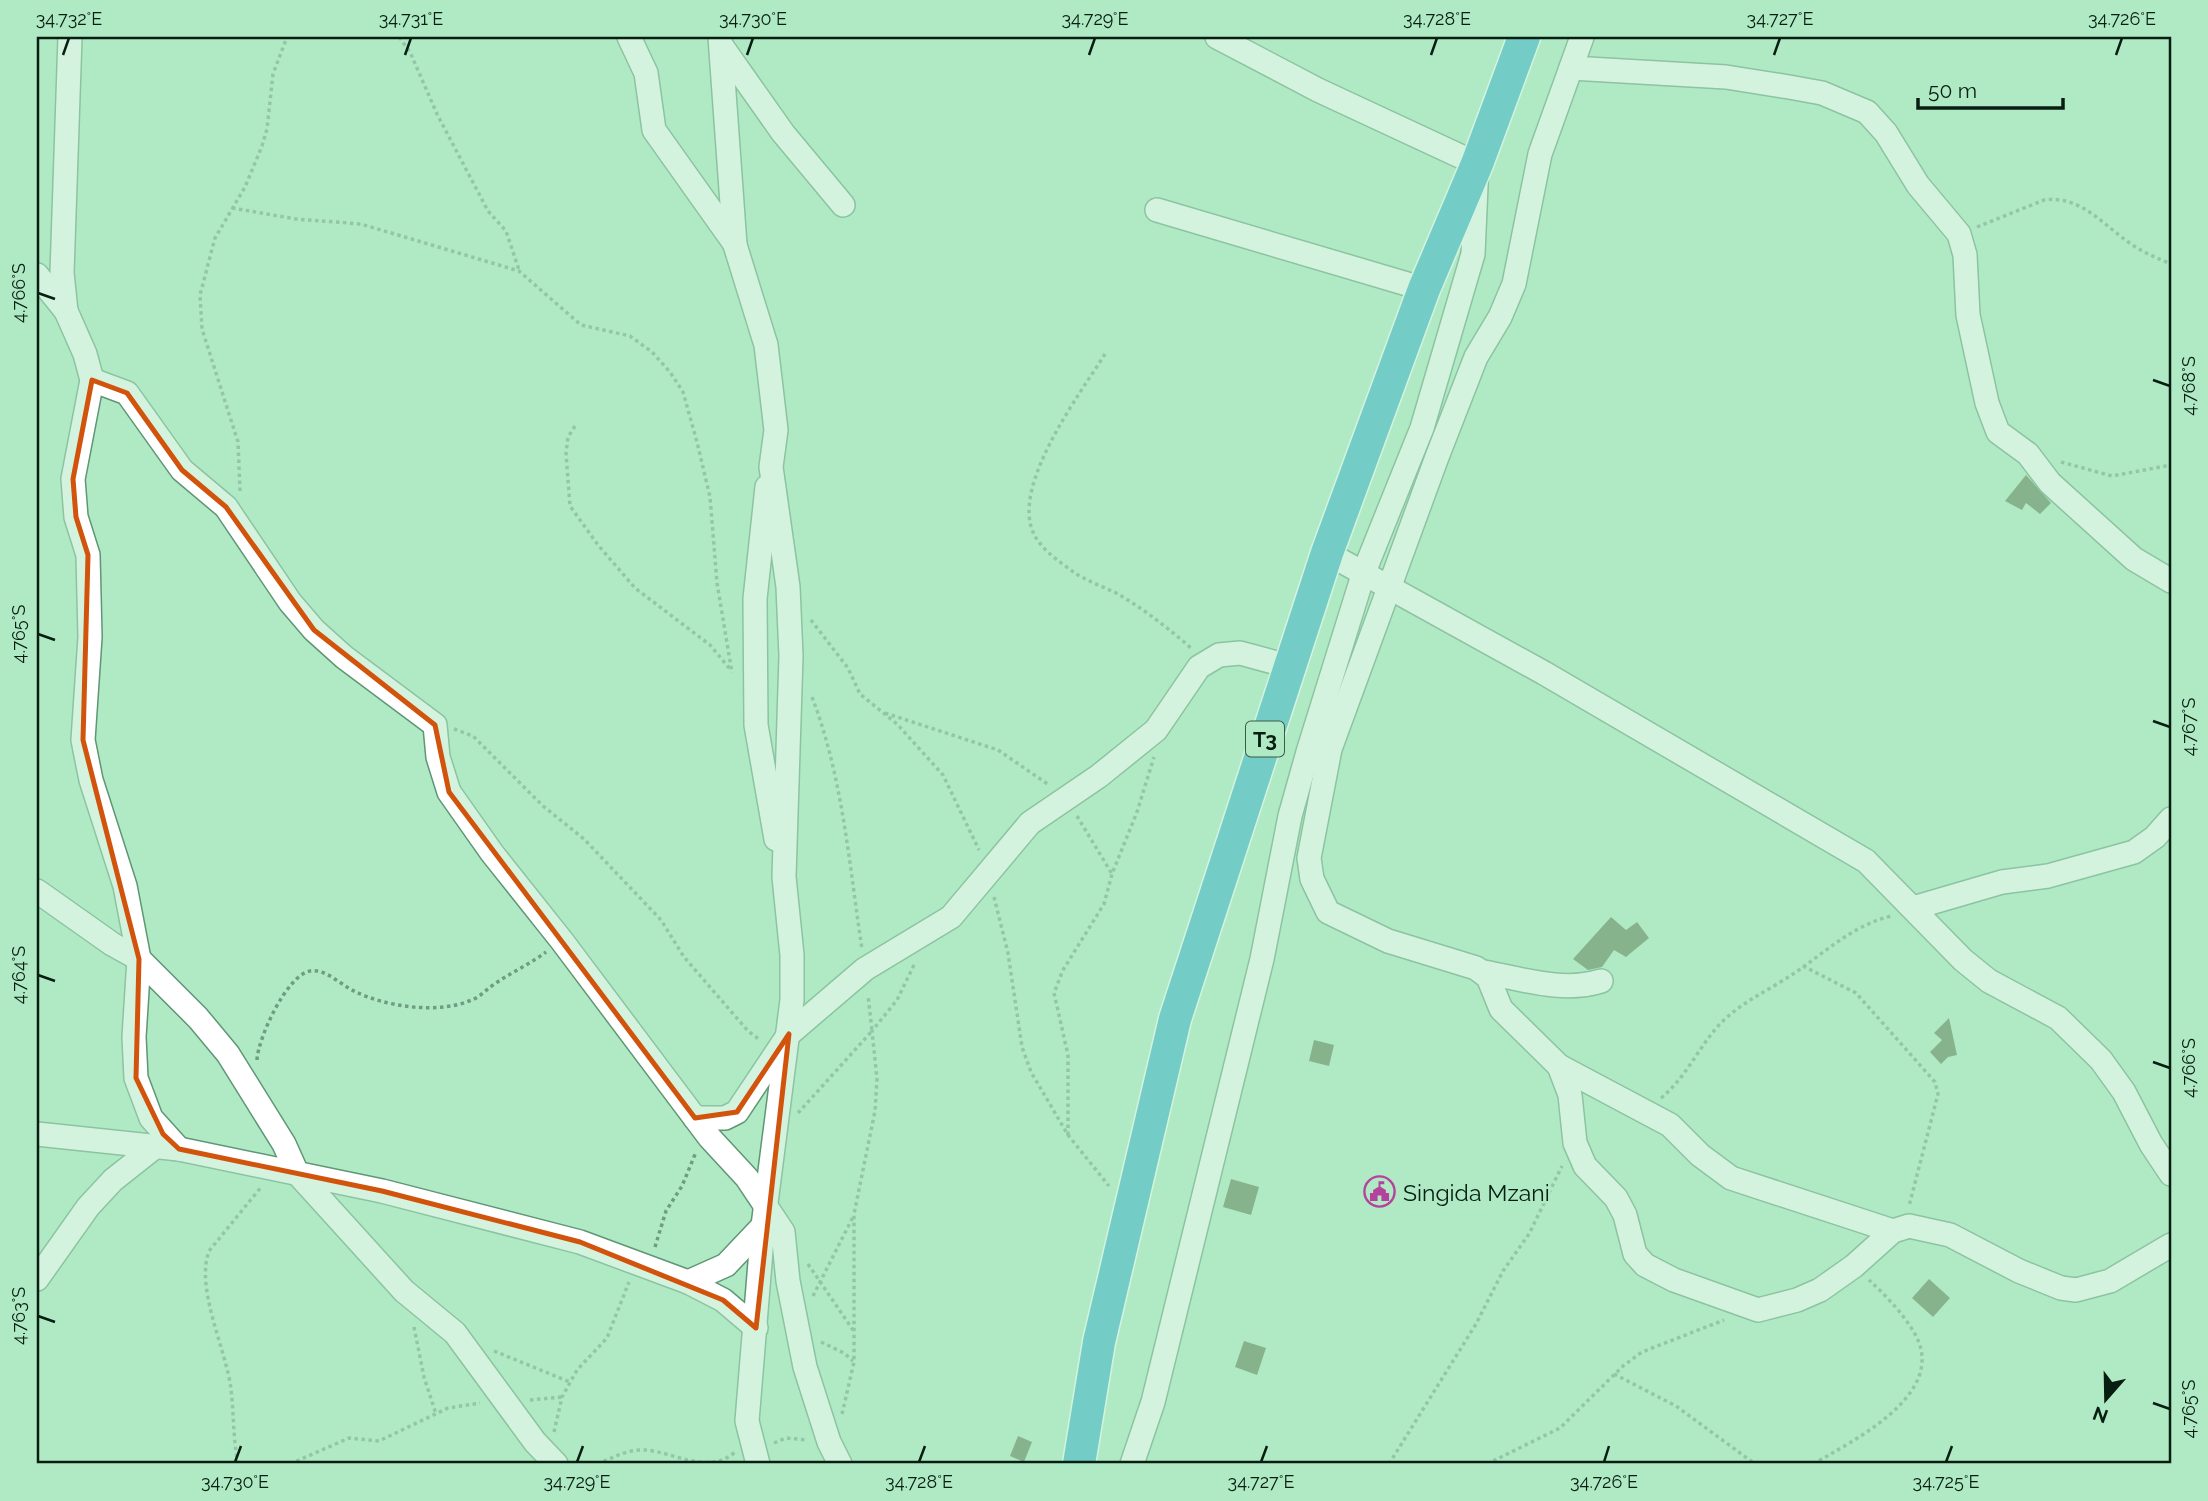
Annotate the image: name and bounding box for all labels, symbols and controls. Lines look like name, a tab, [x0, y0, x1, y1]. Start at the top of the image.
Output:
text: 34.732°E	[36, 8, 102, 29]
text: 34.731°E	[379, 8, 443, 29]
text: 34.730°E	[719, 8, 787, 29]
text: 34.729°E	[1061, 8, 1129, 29]
text: 34.728°E	[1403, 8, 1471, 29]
text: 34.727°E	[1747, 8, 1813, 29]
text: 34.726°E	[2088, 8, 2156, 29]
scale bar	[1918, 66, 2063, 110]
text: 50 m	[1928, 78, 1977, 103]
text: 4.766°S	[8, 263, 29, 323]
text: 4.768°S	[2178, 356, 2199, 416]
text: 4.765°S	[8, 605, 29, 663]
text: 4.767°S	[2178, 698, 2199, 756]
road number: T3	[1246, 722, 1284, 756]
text: 4.764°S	[8, 946, 29, 1004]
text: 4.766°S	[2178, 1038, 2199, 1098]
public building icon: Singida Mzani	[1363, 1175, 1397, 1209]
place label: Singida Mzani	[1403, 1179, 1550, 1206]
text: 4.763°S	[8, 1287, 29, 1345]
north arrow	[2072, 1364, 2142, 1434]
text: 4.765°S	[2178, 1380, 2199, 1438]
text: N	[2090, 1402, 2111, 1428]
text: 34.730°E	[201, 1471, 269, 1492]
text: 34.729°E	[543, 1471, 611, 1492]
text: 34.728°E	[885, 1471, 953, 1492]
text: 34.727°E	[1228, 1471, 1294, 1492]
text: 34.726°E	[1570, 1471, 1638, 1492]
text: 34.725°E	[1913, 1471, 1980, 1492]

